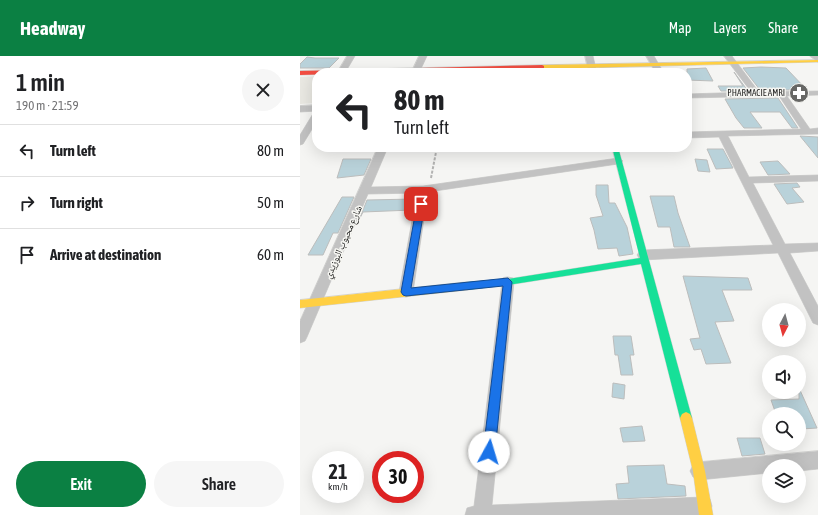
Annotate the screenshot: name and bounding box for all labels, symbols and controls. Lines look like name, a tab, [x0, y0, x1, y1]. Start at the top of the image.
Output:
text: Headway	[20, 17, 85, 39]
text: Map	[669, 20, 691, 36]
text: Layers	[713, 20, 746, 36]
text: Share	[768, 20, 798, 36]
text: 1 min	[16, 69, 65, 96]
button: close	[242, 69, 284, 111]
pharmacy icon: PHARMACIE AMRI	[788, 82, 810, 104]
icon: left	[328, 84, 380, 136]
text: 80 m	[394, 84, 444, 116]
place label: PHARMACIE AMRI	[727, 88, 785, 98]
text: 190 m · 21:59	[16, 98, 79, 113]
text: Turn left	[394, 117, 449, 138]
icon: left	[16, 140, 38, 162]
text: Turn left	[50, 142, 96, 159]
text: 80 m	[257, 142, 284, 159]
pin	[404, 187, 438, 221]
icon: right	[16, 192, 38, 214]
icon: arrive	[410, 193, 432, 215]
text: Turn right	[50, 194, 103, 211]
text: 50 m	[257, 194, 284, 211]
street label: شارع محبوب البوزيدي	[322, 203, 366, 281]
icon: arrive	[16, 244, 38, 266]
text: Arrive at destination	[50, 246, 161, 263]
text: 60 m	[257, 246, 284, 263]
north arrow	[762, 303, 806, 347]
map controls	[762, 303, 806, 503]
button: sound	[762, 355, 806, 399]
button: search	[762, 407, 806, 451]
position arrow	[468, 431, 510, 473]
speed limit sign: 30	[372, 451, 424, 503]
button: layers	[762, 459, 806, 503]
text: 21	[329, 460, 347, 483]
button: Exit	[16, 461, 146, 507]
button: Share	[154, 461, 284, 507]
text: km/h	[328, 481, 348, 492]

